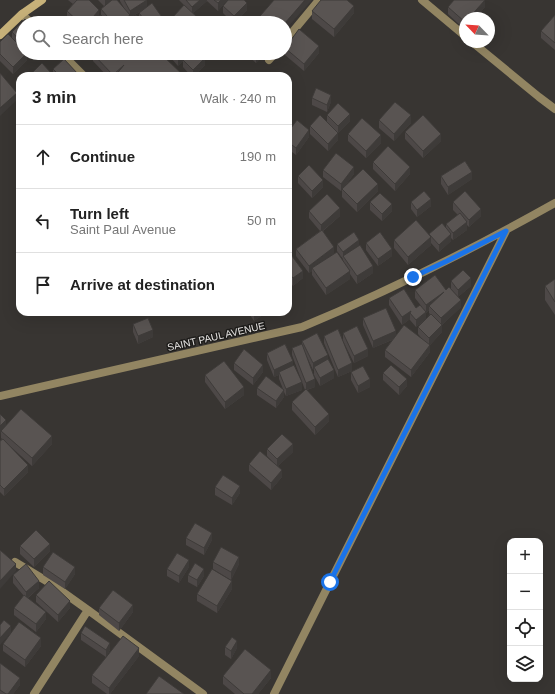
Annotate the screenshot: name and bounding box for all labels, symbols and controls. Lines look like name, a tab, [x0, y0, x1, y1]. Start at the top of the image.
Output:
north arrow	[459, 12, 495, 48]
search box	[16, 16, 292, 60]
icon: search	[30, 27, 52, 49]
text: Search here	[62, 30, 144, 47]
text: 3 min	[32, 88, 76, 107]
text: Walk · 240 m	[200, 91, 276, 106]
icon: ahead	[32, 146, 54, 168]
text: Continue	[70, 148, 135, 165]
text: 190 m	[240, 149, 276, 164]
text: Turn left	[70, 205, 129, 222]
icon: left	[32, 210, 54, 232]
text: 50 m	[247, 213, 276, 228]
text: Saint Paul Avenue	[70, 222, 176, 237]
route end	[404, 268, 422, 286]
icon: arrive	[32, 274, 54, 296]
text: Arrive at destination	[70, 276, 215, 293]
street label: SAINT PAUL AVENUE	[166, 320, 266, 353]
map controls	[507, 538, 543, 682]
button: +	[507, 538, 543, 574]
route start	[321, 573, 339, 591]
button: −	[507, 574, 543, 610]
button: locate	[507, 610, 543, 646]
button: layers	[507, 646, 543, 682]

